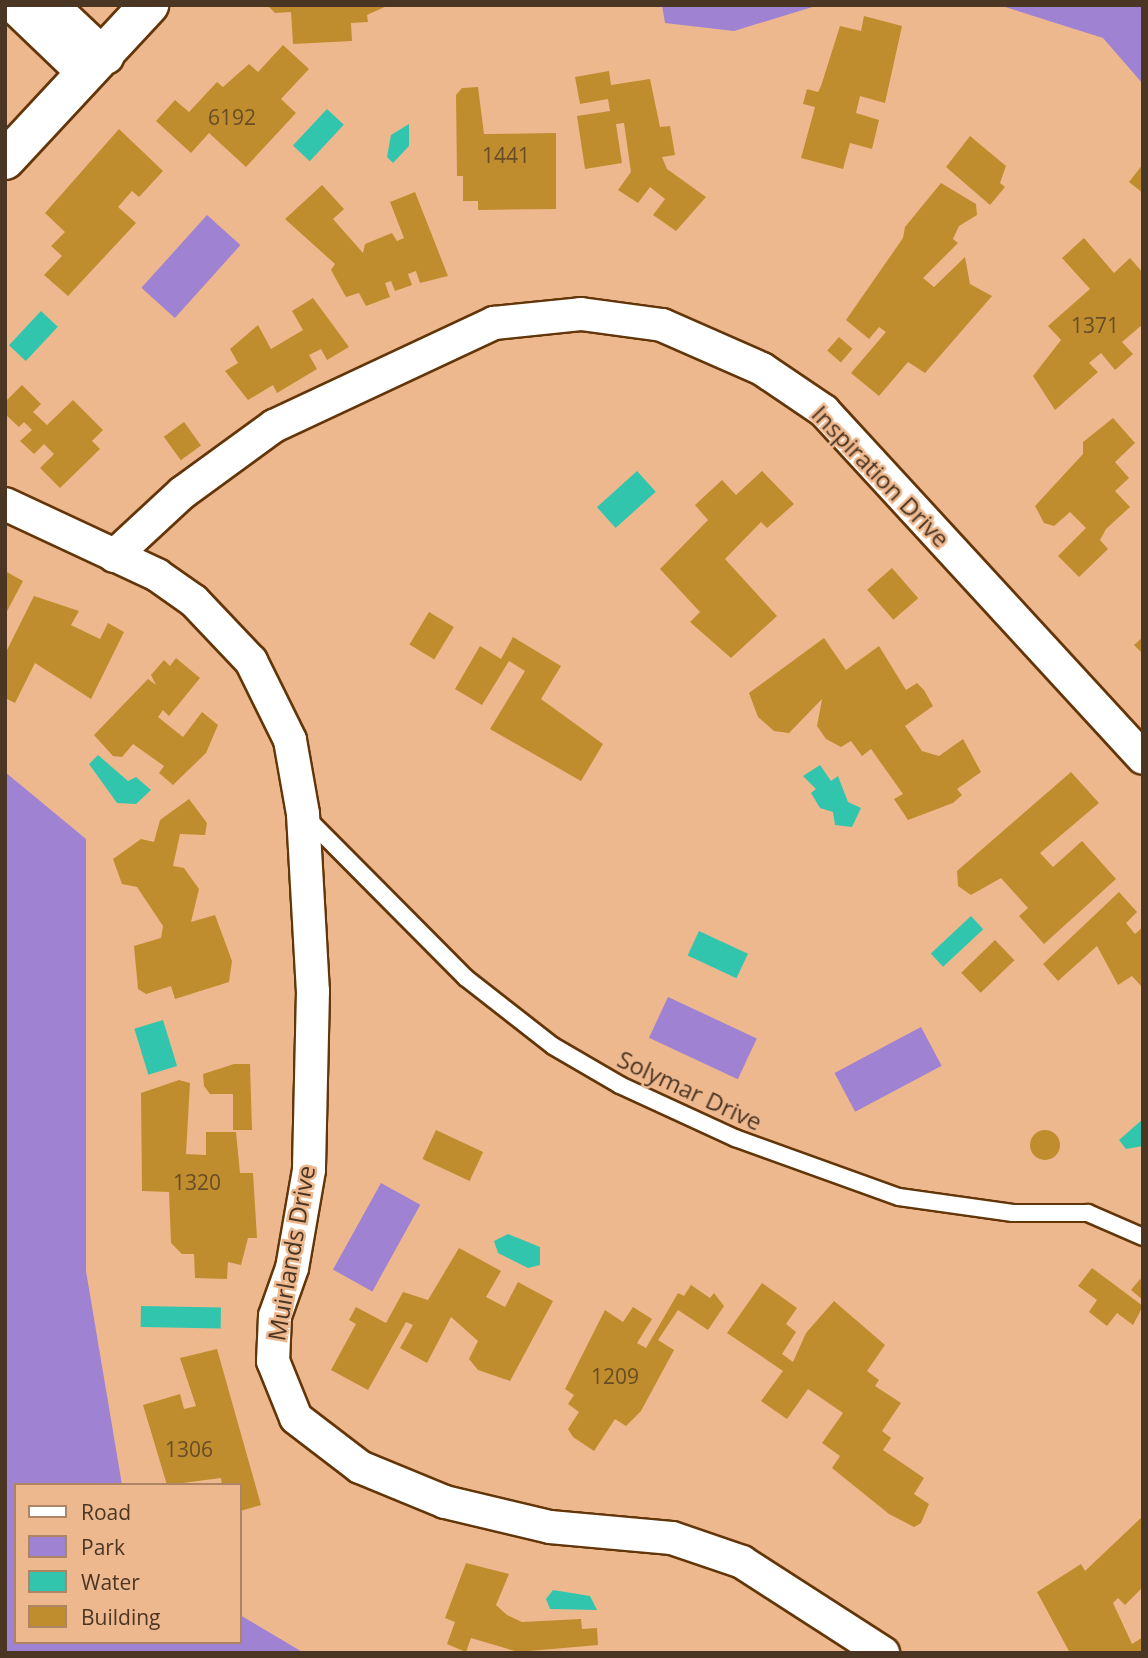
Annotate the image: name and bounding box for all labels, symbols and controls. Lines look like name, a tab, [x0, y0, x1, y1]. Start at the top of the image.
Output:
house number: 6192	[208, 104, 256, 130]
house number: 1441	[482, 142, 530, 168]
house number: 1371	[1071, 312, 1119, 338]
street label: Inspiration Drive	[806, 399, 956, 553]
street label: Solymar Drive	[613, 1044, 767, 1136]
street label: Muirlands Drive	[261, 1163, 321, 1343]
house number: 1320	[173, 1169, 221, 1195]
house number: 1209	[591, 1363, 639, 1389]
house number: 1306	[165, 1436, 213, 1462]
legend	[14, 1483, 242, 1644]
text: Road	[81, 1498, 131, 1526]
text: Park	[81, 1533, 125, 1561]
text: Water	[81, 1568, 140, 1596]
text: Building	[81, 1603, 160, 1631]

